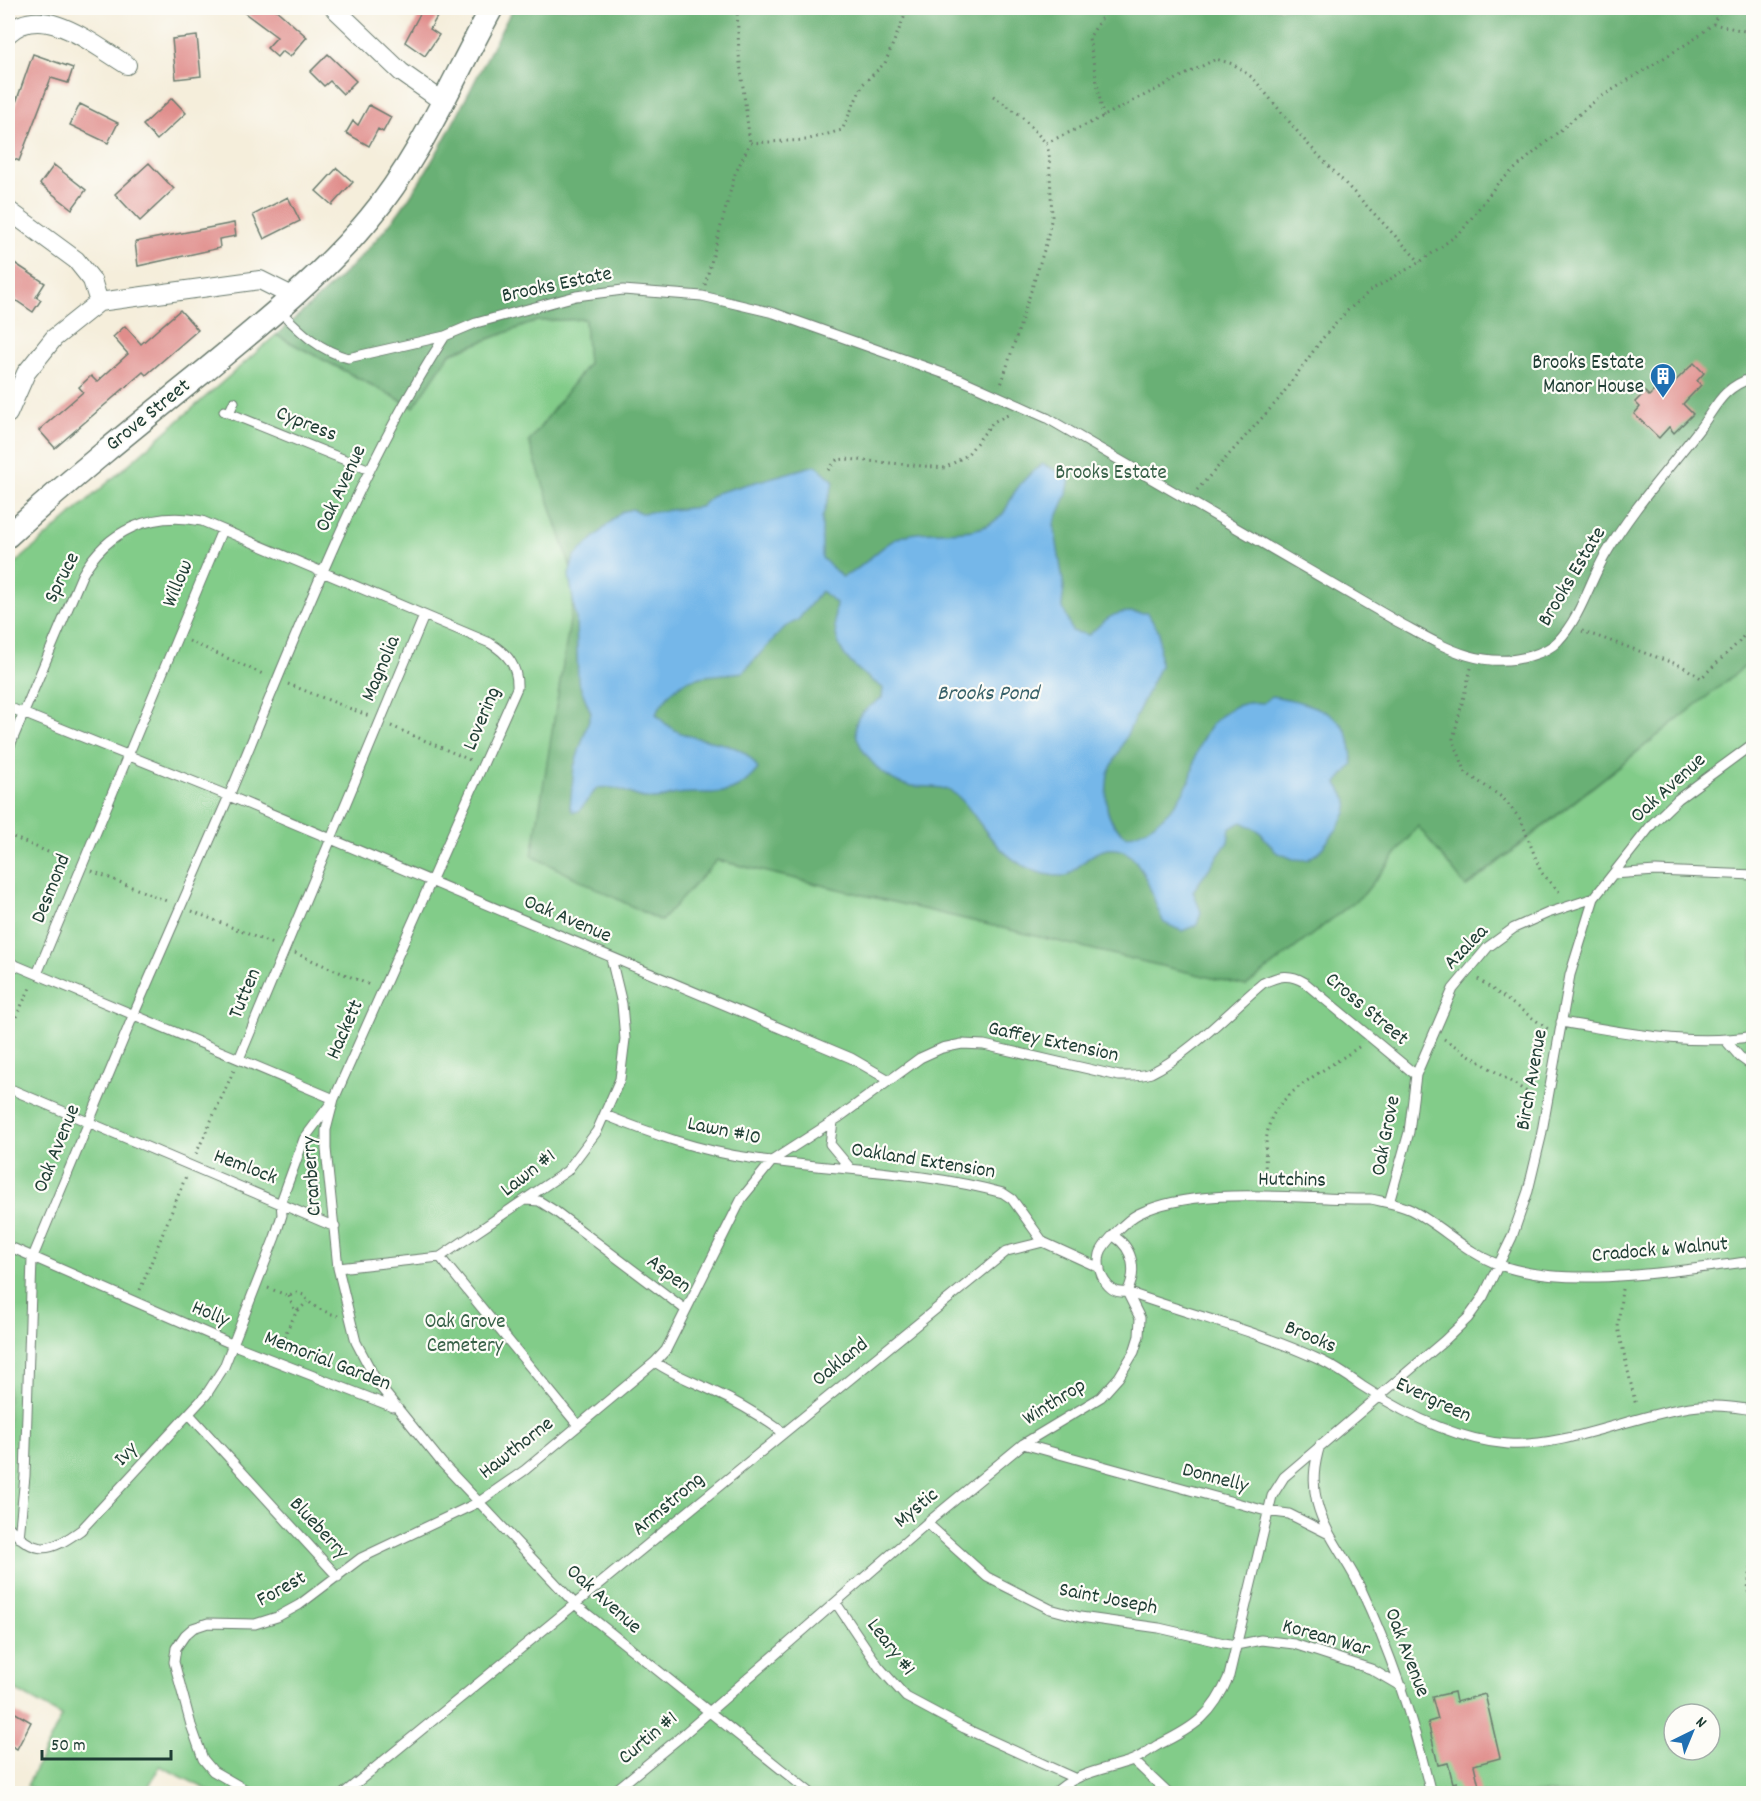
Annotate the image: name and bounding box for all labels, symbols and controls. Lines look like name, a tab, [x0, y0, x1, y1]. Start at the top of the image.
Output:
street label: Brooks Estate	[499, 260, 615, 312]
place label: Brooks Estate Manor House	[1532, 349, 1644, 403]
building icon: Brooks Estate Manor House	[1648, 361, 1678, 399]
street label: Grove Street	[100, 372, 198, 460]
street label: Cypress	[271, 399, 341, 451]
street label: Oak Avenue	[309, 441, 375, 537]
park label: Brooks Estate	[1055, 459, 1167, 489]
street label: Brooks Estate	[1531, 521, 1615, 633]
street label: Spruce	[37, 547, 89, 609]
street label: Willow	[156, 556, 202, 612]
street label: Magnolia	[355, 630, 410, 707]
water label: Brooks Pond	[937, 679, 1042, 710]
street label: Lovering	[456, 683, 510, 755]
street label: Oak Avenue	[1624, 747, 1714, 831]
street label: Desmond	[25, 850, 79, 928]
street label: Oak Avenue	[518, 888, 616, 952]
street label: Azalea	[1438, 918, 1497, 978]
street label: Tutten	[222, 964, 270, 1024]
street label: Cross Street	[1318, 966, 1415, 1054]
street label: Hackett	[320, 995, 372, 1065]
street label: Gaffey Extension	[985, 1015, 1121, 1071]
street label: Birch Avenue	[1509, 1027, 1557, 1133]
street label: Oak Grove	[1365, 1093, 1409, 1179]
street label: Oak Avenue	[27, 1100, 89, 1198]
street label: Lawn #10	[684, 1110, 764, 1154]
street label: Cranberry	[295, 1134, 331, 1217]
street label: Oakland Extension	[849, 1136, 997, 1188]
street label: Hemlock	[209, 1142, 281, 1194]
street label: Lawn #1	[495, 1143, 563, 1205]
street label: Hutchins	[1258, 1165, 1326, 1197]
street label: Cradock & Walnut	[1591, 1230, 1730, 1272]
street label: Aspen	[639, 1248, 697, 1302]
street label: Holly	[186, 1294, 234, 1337]
park label: Oak Grove Cemetery	[424, 1308, 506, 1362]
street label: Brooks	[1279, 1314, 1341, 1362]
street label: Memorial Garden	[259, 1324, 395, 1400]
street label: Oakland	[806, 1331, 876, 1395]
street label: Evergreen	[1390, 1370, 1476, 1432]
street label: Winthrop	[1017, 1372, 1093, 1434]
street label: Hawthorne	[473, 1410, 561, 1488]
street label: Ivy	[108, 1436, 146, 1474]
street label: Donnelly	[1179, 1456, 1252, 1502]
street label: Armstrong	[626, 1466, 712, 1544]
street label: Mystic	[888, 1482, 946, 1536]
street label: Blueberry	[281, 1491, 355, 1567]
street label: Oak Avenue	[558, 1558, 648, 1642]
street label: Forest	[252, 1564, 312, 1616]
street label: Saint Joseph	[1056, 1576, 1160, 1624]
street label: Oak Avenue	[1375, 1604, 1437, 1702]
street label: Korean War	[1279, 1612, 1374, 1666]
street label: Leary #1	[858, 1613, 922, 1683]
north arrow	[1662, 1702, 1722, 1762]
street label: Curtin #1	[613, 1705, 685, 1773]
text: N	[1690, 1712, 1711, 1734]
scale bar	[42, 1723, 171, 1761]
text: 50 m	[51, 1734, 86, 1759]

